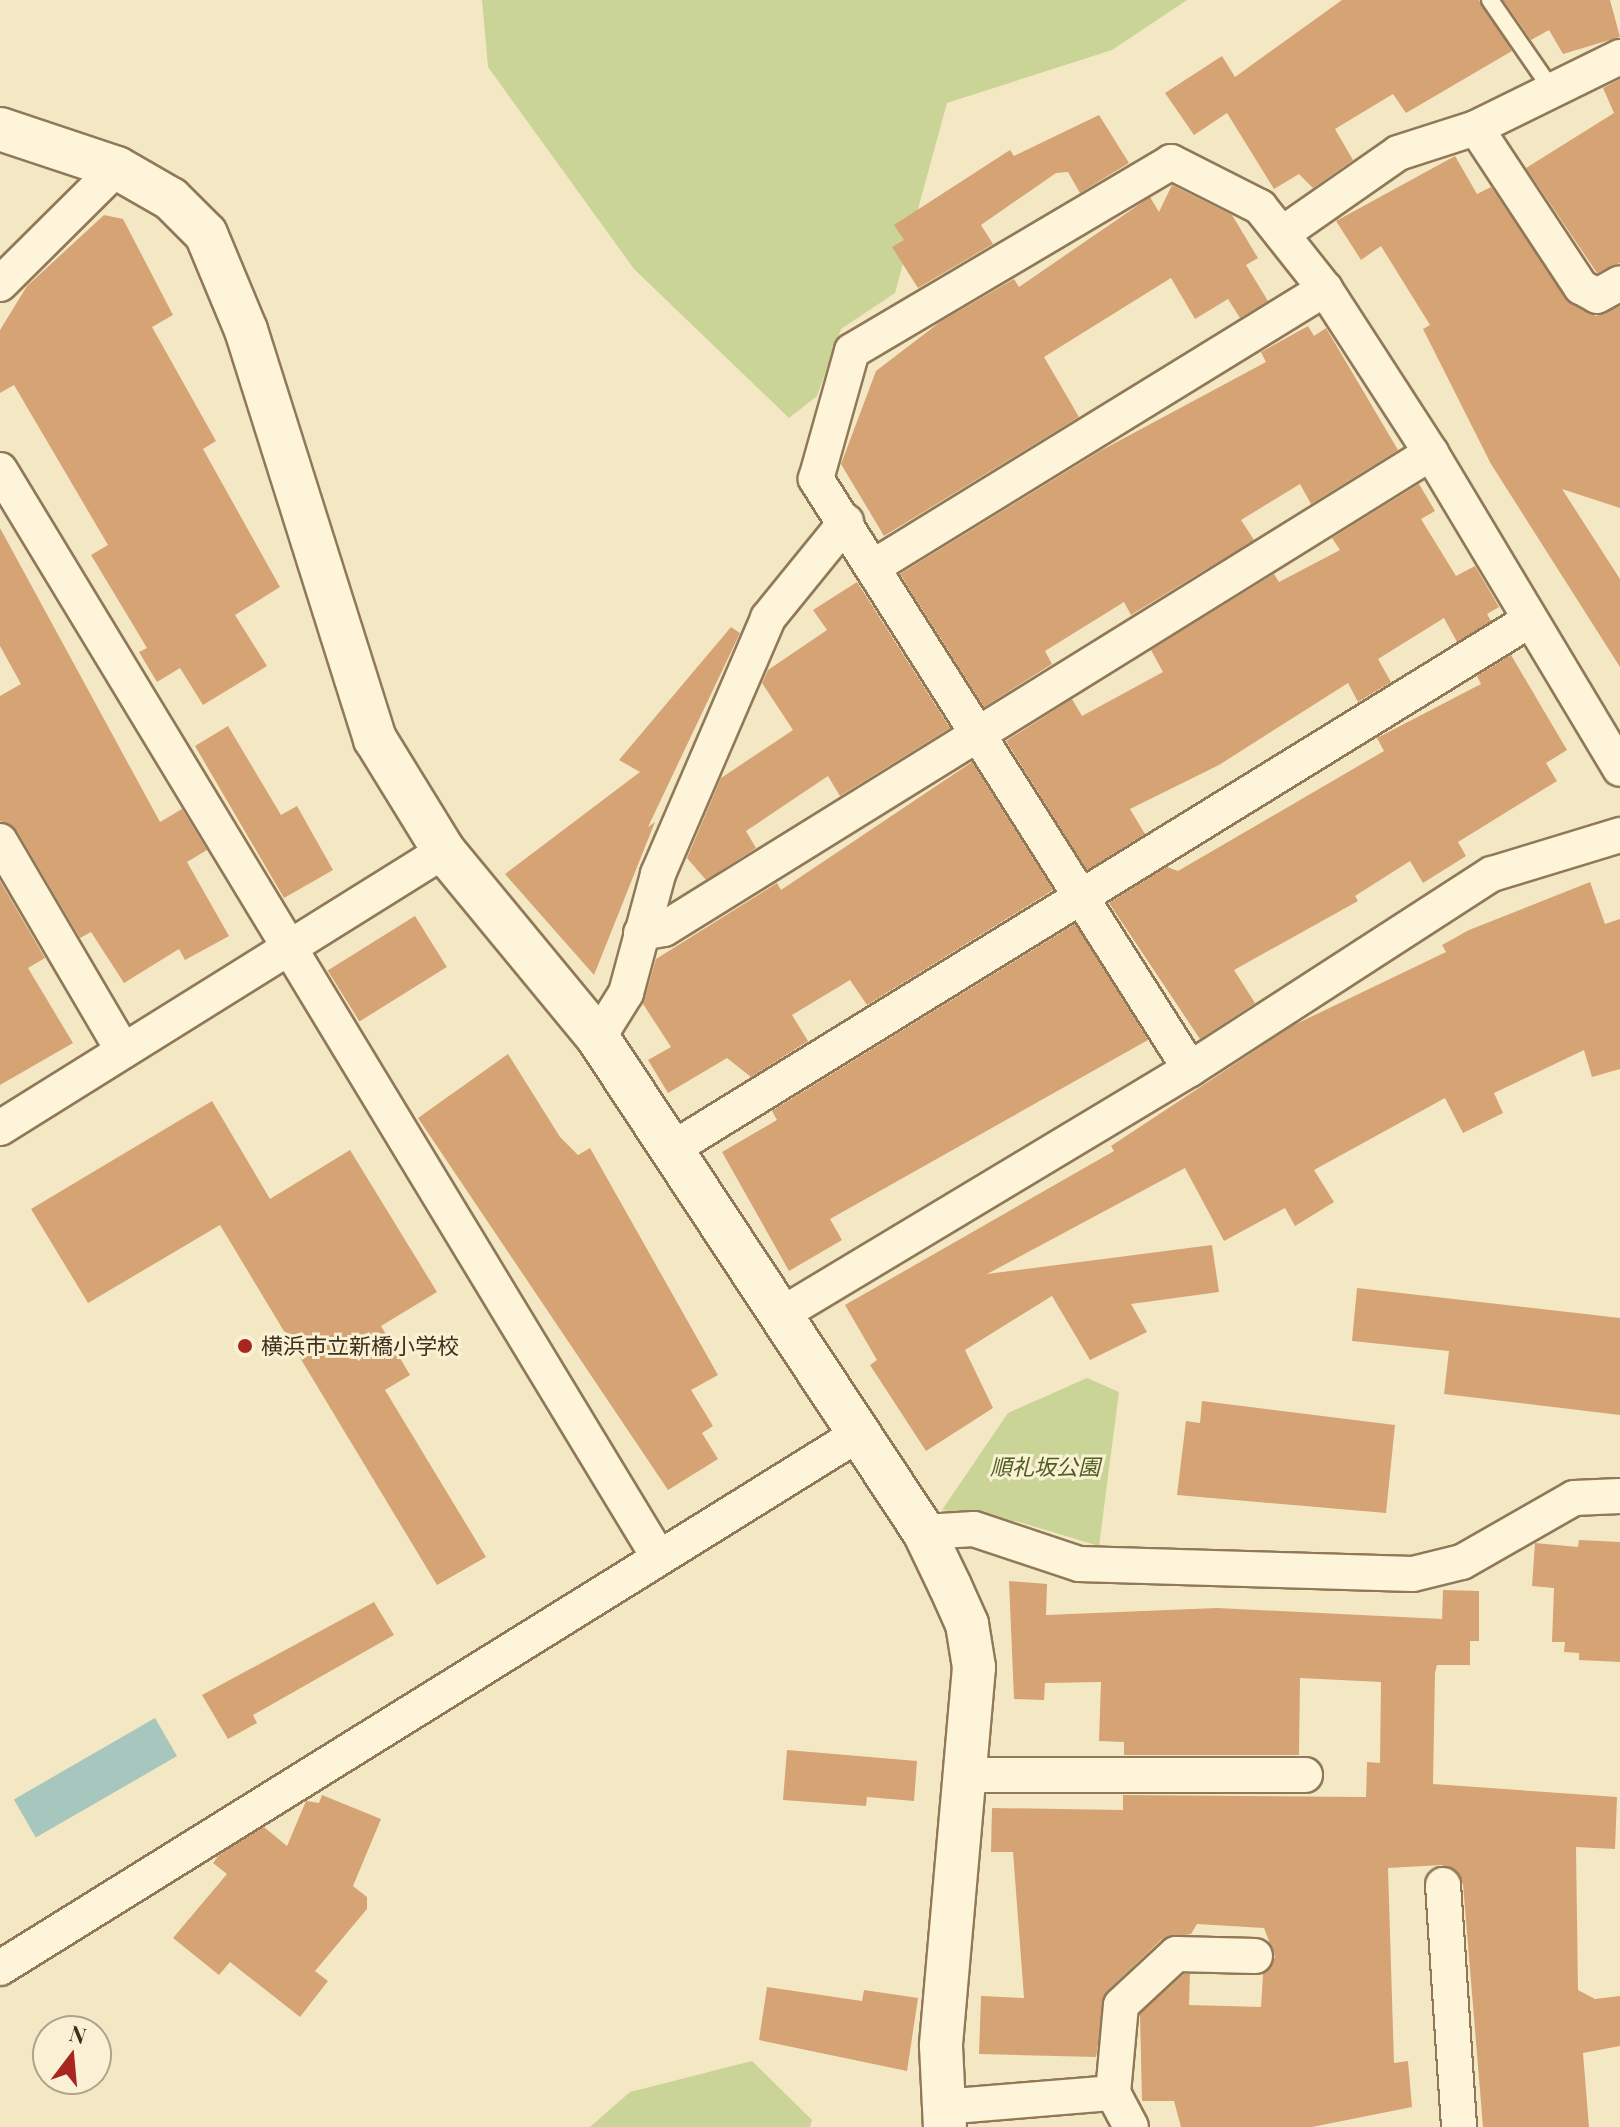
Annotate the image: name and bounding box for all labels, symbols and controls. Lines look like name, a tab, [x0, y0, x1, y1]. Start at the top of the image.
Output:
place label: 横浜市立新橋小学校	[261, 1333, 459, 1359]
marker: 横浜市立新橋小学校	[236, 1337, 254, 1355]
park label: 順礼坂公園	[990, 1454, 1100, 1480]
north arrow	[32, 2015, 112, 2095]
text: N	[66, 2017, 90, 2050]

